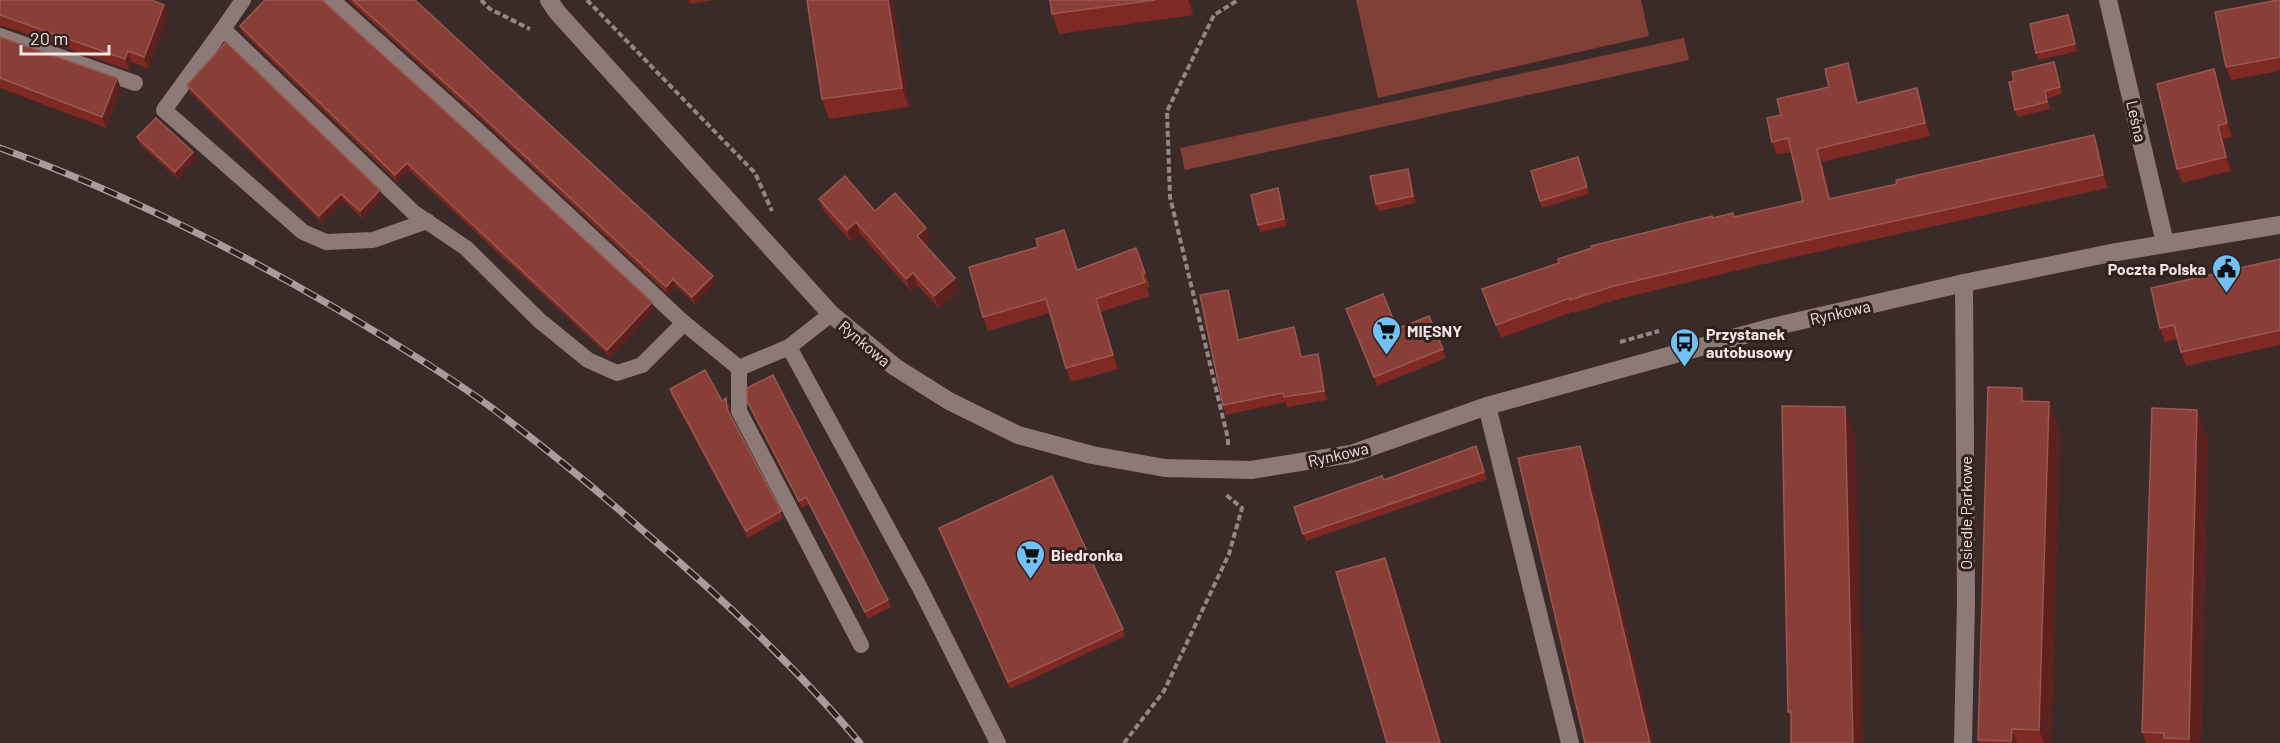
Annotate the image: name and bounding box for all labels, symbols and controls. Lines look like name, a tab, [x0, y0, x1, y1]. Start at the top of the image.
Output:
scale bar	[21, 18, 110, 56]
text: 20 m	[30, 27, 68, 49]
street label: Leśna	[2123, 98, 2151, 144]
public building icon: Poczta Polska	[2211, 252, 2243, 294]
place label: Poczta Polska	[2108, 259, 2206, 278]
street label: Rynkowa	[1808, 296, 1872, 328]
supermarket icon: MIĘSNY	[1370, 314, 1402, 356]
street label: Rynkowa	[835, 316, 895, 370]
place label: MIĘSNY	[1407, 321, 1462, 340]
place label: Przystanek autobusowy	[1706, 324, 1793, 361]
bus stop icon: Przystanek autobusowy	[1669, 326, 1701, 368]
street label: Rynkowa	[1306, 438, 1370, 470]
street label: Osiedle Parkowe	[1956, 456, 1975, 570]
supermarket icon: Biedronka	[1014, 538, 1046, 580]
place label: Biedronka	[1051, 545, 1123, 564]

